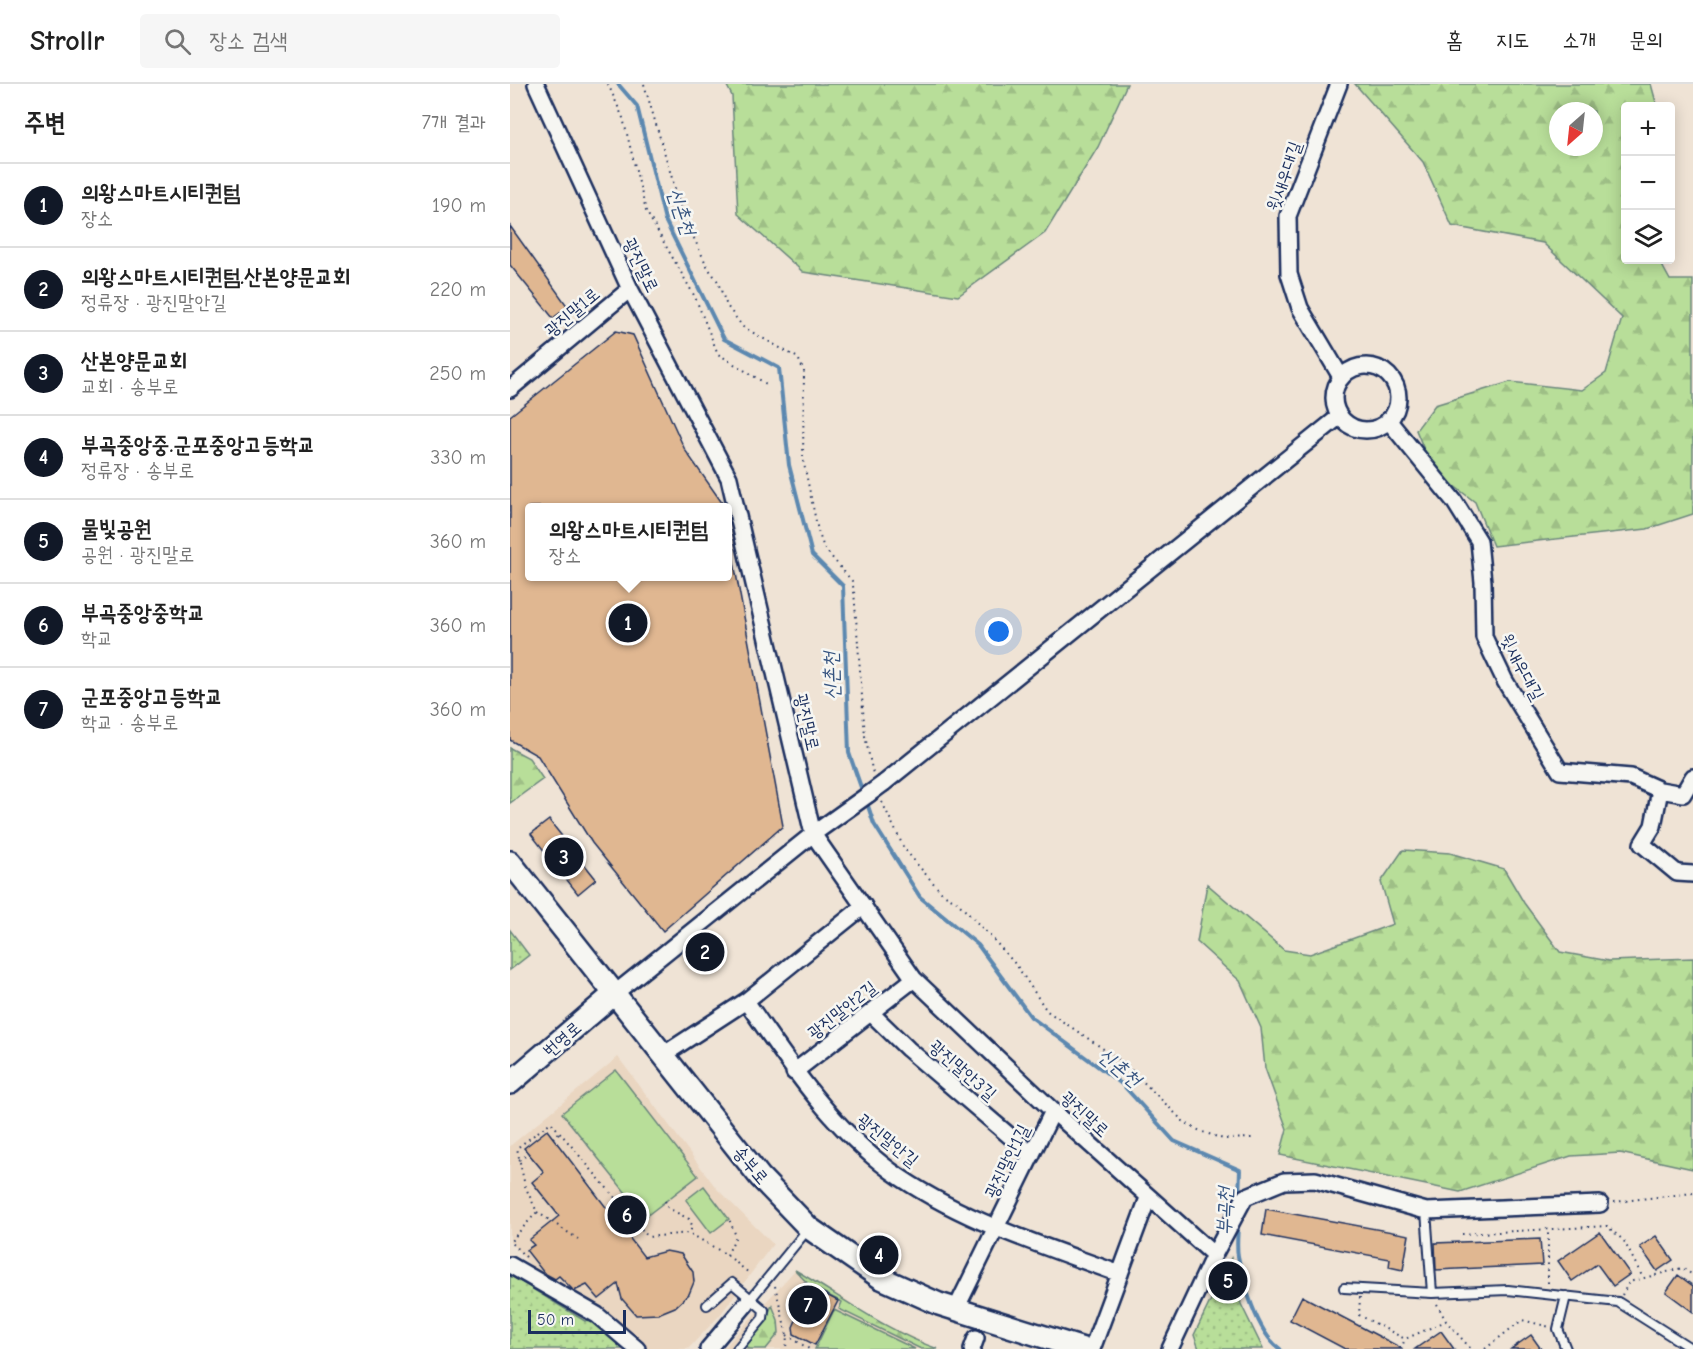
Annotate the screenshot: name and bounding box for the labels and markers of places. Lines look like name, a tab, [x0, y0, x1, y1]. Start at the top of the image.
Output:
pin: 1	[608, 600, 648, 646]
pin: 3	[544, 834, 584, 880]
pin: 2	[686, 930, 724, 974]
pin: 6	[608, 1192, 646, 1238]
pin: 4	[860, 1232, 898, 1278]
pin: 5	[1208, 1258, 1248, 1304]
pin: 7	[788, 1282, 828, 1328]

